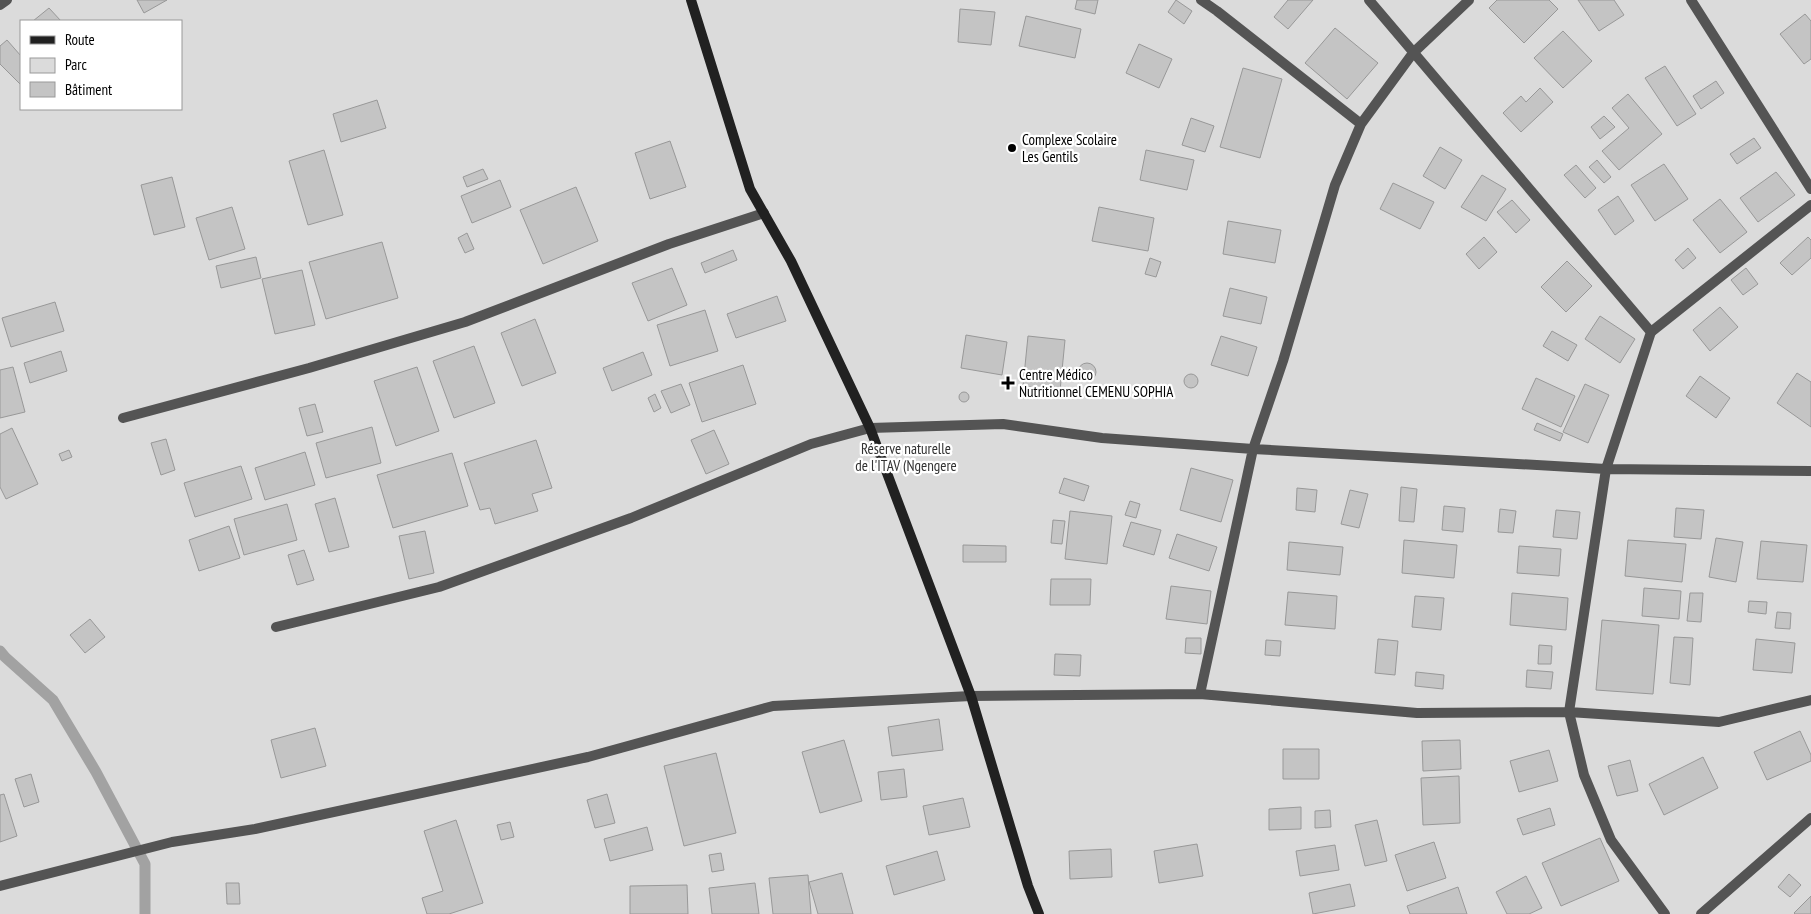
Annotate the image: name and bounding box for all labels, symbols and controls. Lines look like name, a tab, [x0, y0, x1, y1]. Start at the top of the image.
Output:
legend	[20, 20, 182, 110]
text: Route	[65, 30, 95, 49]
text: Parc	[65, 55, 87, 74]
text: Bâtiment	[65, 80, 112, 99]
place label: Complexe Scolaire Les Gentils	[1022, 130, 1117, 166]
marker: Complexe Scolaire Les Gentils	[1006, 142, 1018, 154]
place label: Centre Médico Nutritionnel CEMENU SOPHIA	[1019, 365, 1174, 401]
marker: Centre Médico Nutritionnel CEMENU SOPHIA	[1001, 376, 1015, 390]
park label: Réserve naturelle de l'ITAV (Ngengere	[855, 439, 957, 475]

